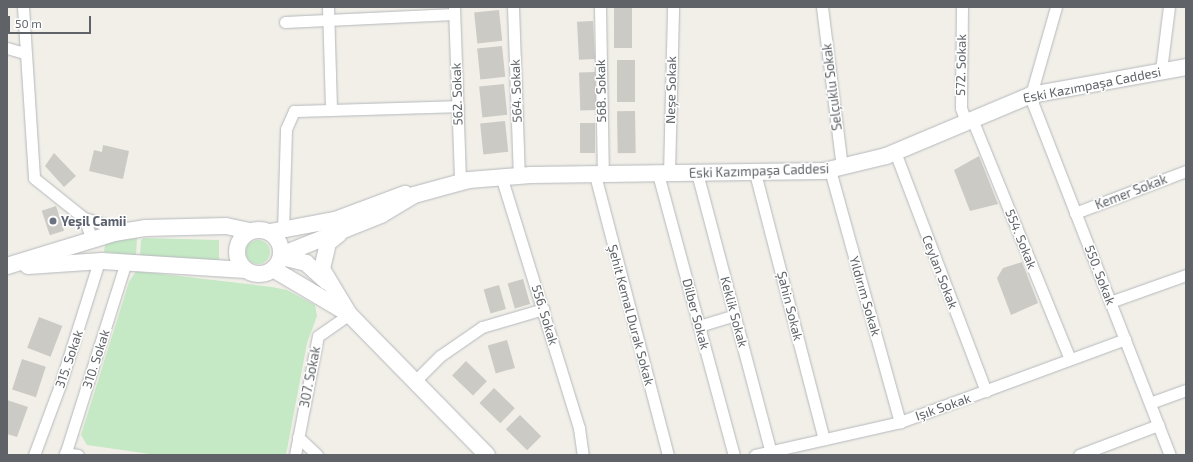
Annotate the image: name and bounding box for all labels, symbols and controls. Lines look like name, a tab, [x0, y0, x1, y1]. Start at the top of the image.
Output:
scale bar	[10, 8, 93, 34]
text: 50 m	[15, 16, 42, 30]
street label: 572. Sokak	[953, 34, 969, 96]
street label: Selçuklu Sokak	[819, 43, 845, 131]
street label: Neşe Sokak	[663, 56, 679, 124]
street label: 564. Sokak	[507, 59, 525, 123]
street label: 568. Sokak	[593, 59, 609, 123]
street label: 562. Sokak	[448, 62, 466, 126]
street label: Eski Kazımpaşa Caddesi	[1022, 64, 1162, 106]
street label: Eski Kazımpaşa Caddesi	[689, 161, 829, 181]
street label: Kemer Sokak	[1093, 171, 1169, 213]
street label: 554. Sokak	[1002, 207, 1040, 271]
place label: Yeşil Camii	[61, 213, 127, 229]
marker: Yeşil Camii	[48, 216, 58, 226]
street label: Ceylan Sokak	[919, 233, 961, 311]
street label: Şehit Kemal Durak Sokak	[605, 243, 657, 387]
street label: 550. Sokak	[1081, 243, 1119, 307]
street label: Yıldırım Sokak	[846, 254, 884, 338]
street label: Şahin Sokak	[774, 270, 806, 342]
street label: Keklik Sokak	[717, 275, 751, 349]
street label: Dilber Sokak	[679, 277, 713, 351]
street label: 556. Sokak	[528, 283, 562, 347]
street label: 315. Sokak	[52, 328, 86, 390]
street label: 310. Sokak	[79, 328, 113, 390]
street label: 307. Sokak	[296, 345, 324, 409]
street label: Işık Sokak	[913, 390, 973, 424]

